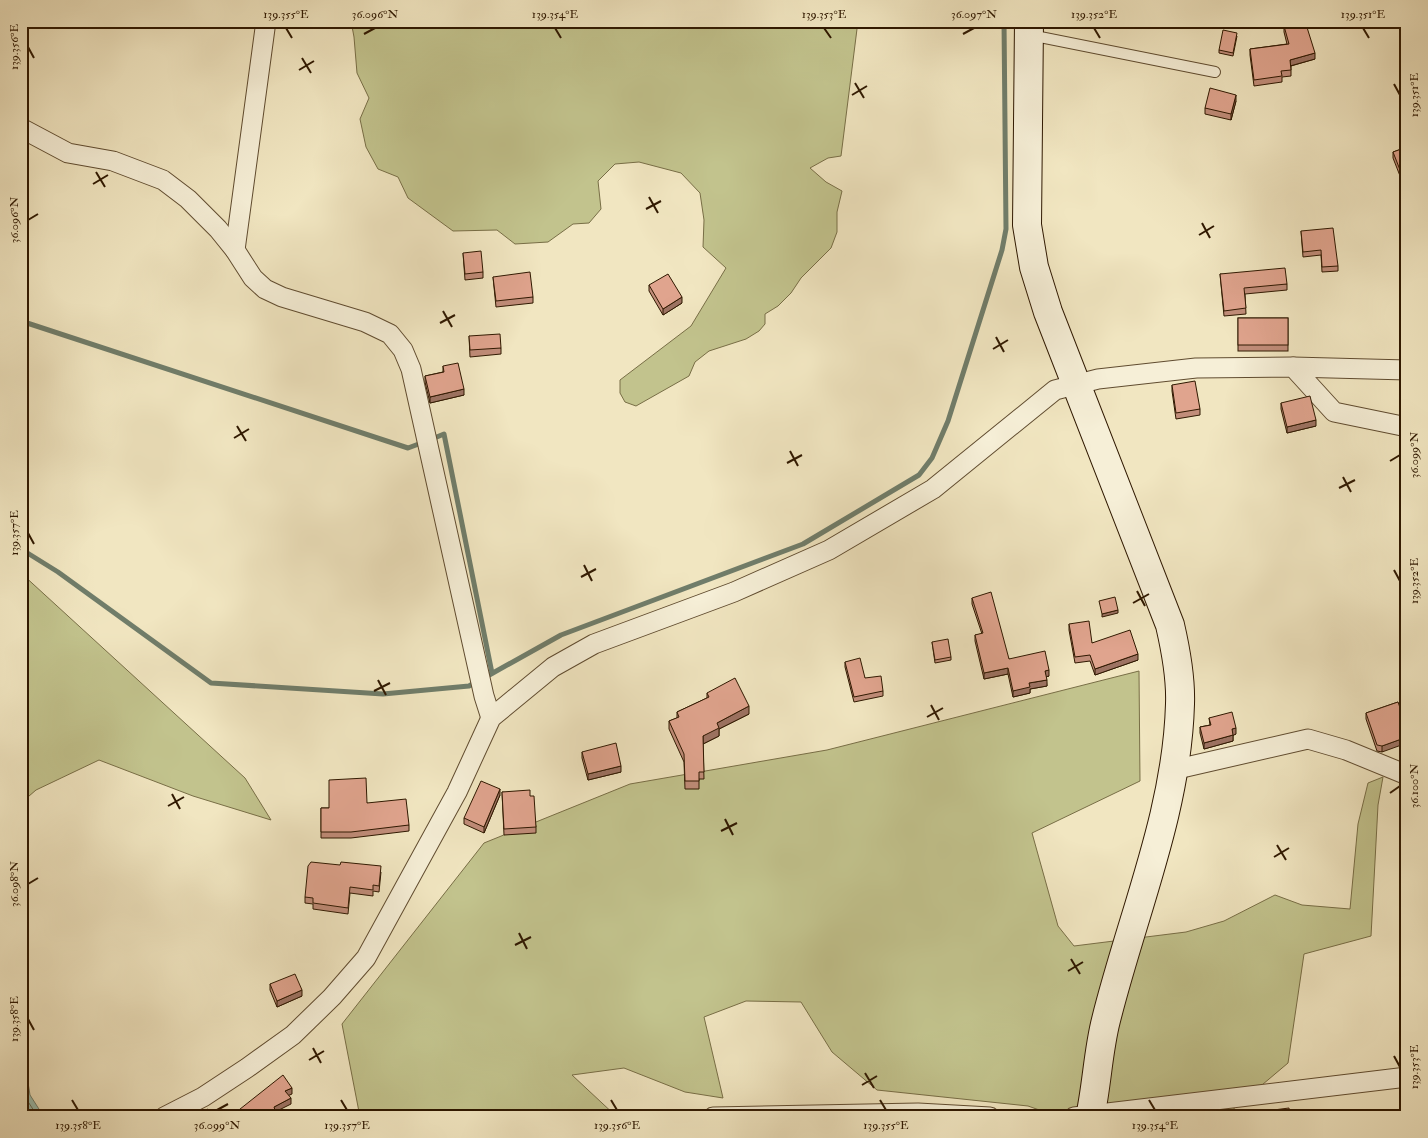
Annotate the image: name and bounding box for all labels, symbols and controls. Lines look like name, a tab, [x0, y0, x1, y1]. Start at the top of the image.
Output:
text: 139.355°E	[263, 7, 309, 22]
text: 36.096°N	[352, 7, 398, 22]
text: 139.354°E	[532, 7, 578, 22]
text: 139.353°E	[802, 7, 847, 22]
text: 36.097°N	[951, 7, 997, 22]
text: 139.352°E	[1071, 7, 1117, 22]
text: 139.351°E	[1341, 7, 1386, 22]
text: 139.356°E	[7, 24, 22, 70]
text: 139.351°E	[1407, 72, 1422, 117]
text: 36.096°N	[7, 197, 22, 243]
text: 36.099°N	[1407, 432, 1422, 478]
text: 139.357°E	[7, 510, 22, 556]
text: 139.352°E	[1407, 558, 1422, 604]
text: 36.100°N	[1407, 764, 1422, 808]
text: 36.098°N	[7, 861, 22, 907]
text: 139.358°E	[7, 996, 22, 1042]
text: 139.353°E	[1407, 1044, 1422, 1089]
text: 139.358°E	[55, 1118, 101, 1133]
text: 36.099°N	[194, 1118, 240, 1133]
text: 139.357°E	[324, 1118, 370, 1133]
text: 139.356°E	[594, 1118, 640, 1133]
text: 139.355°E	[863, 1118, 909, 1133]
text: 139.354°E	[1132, 1118, 1178, 1133]

